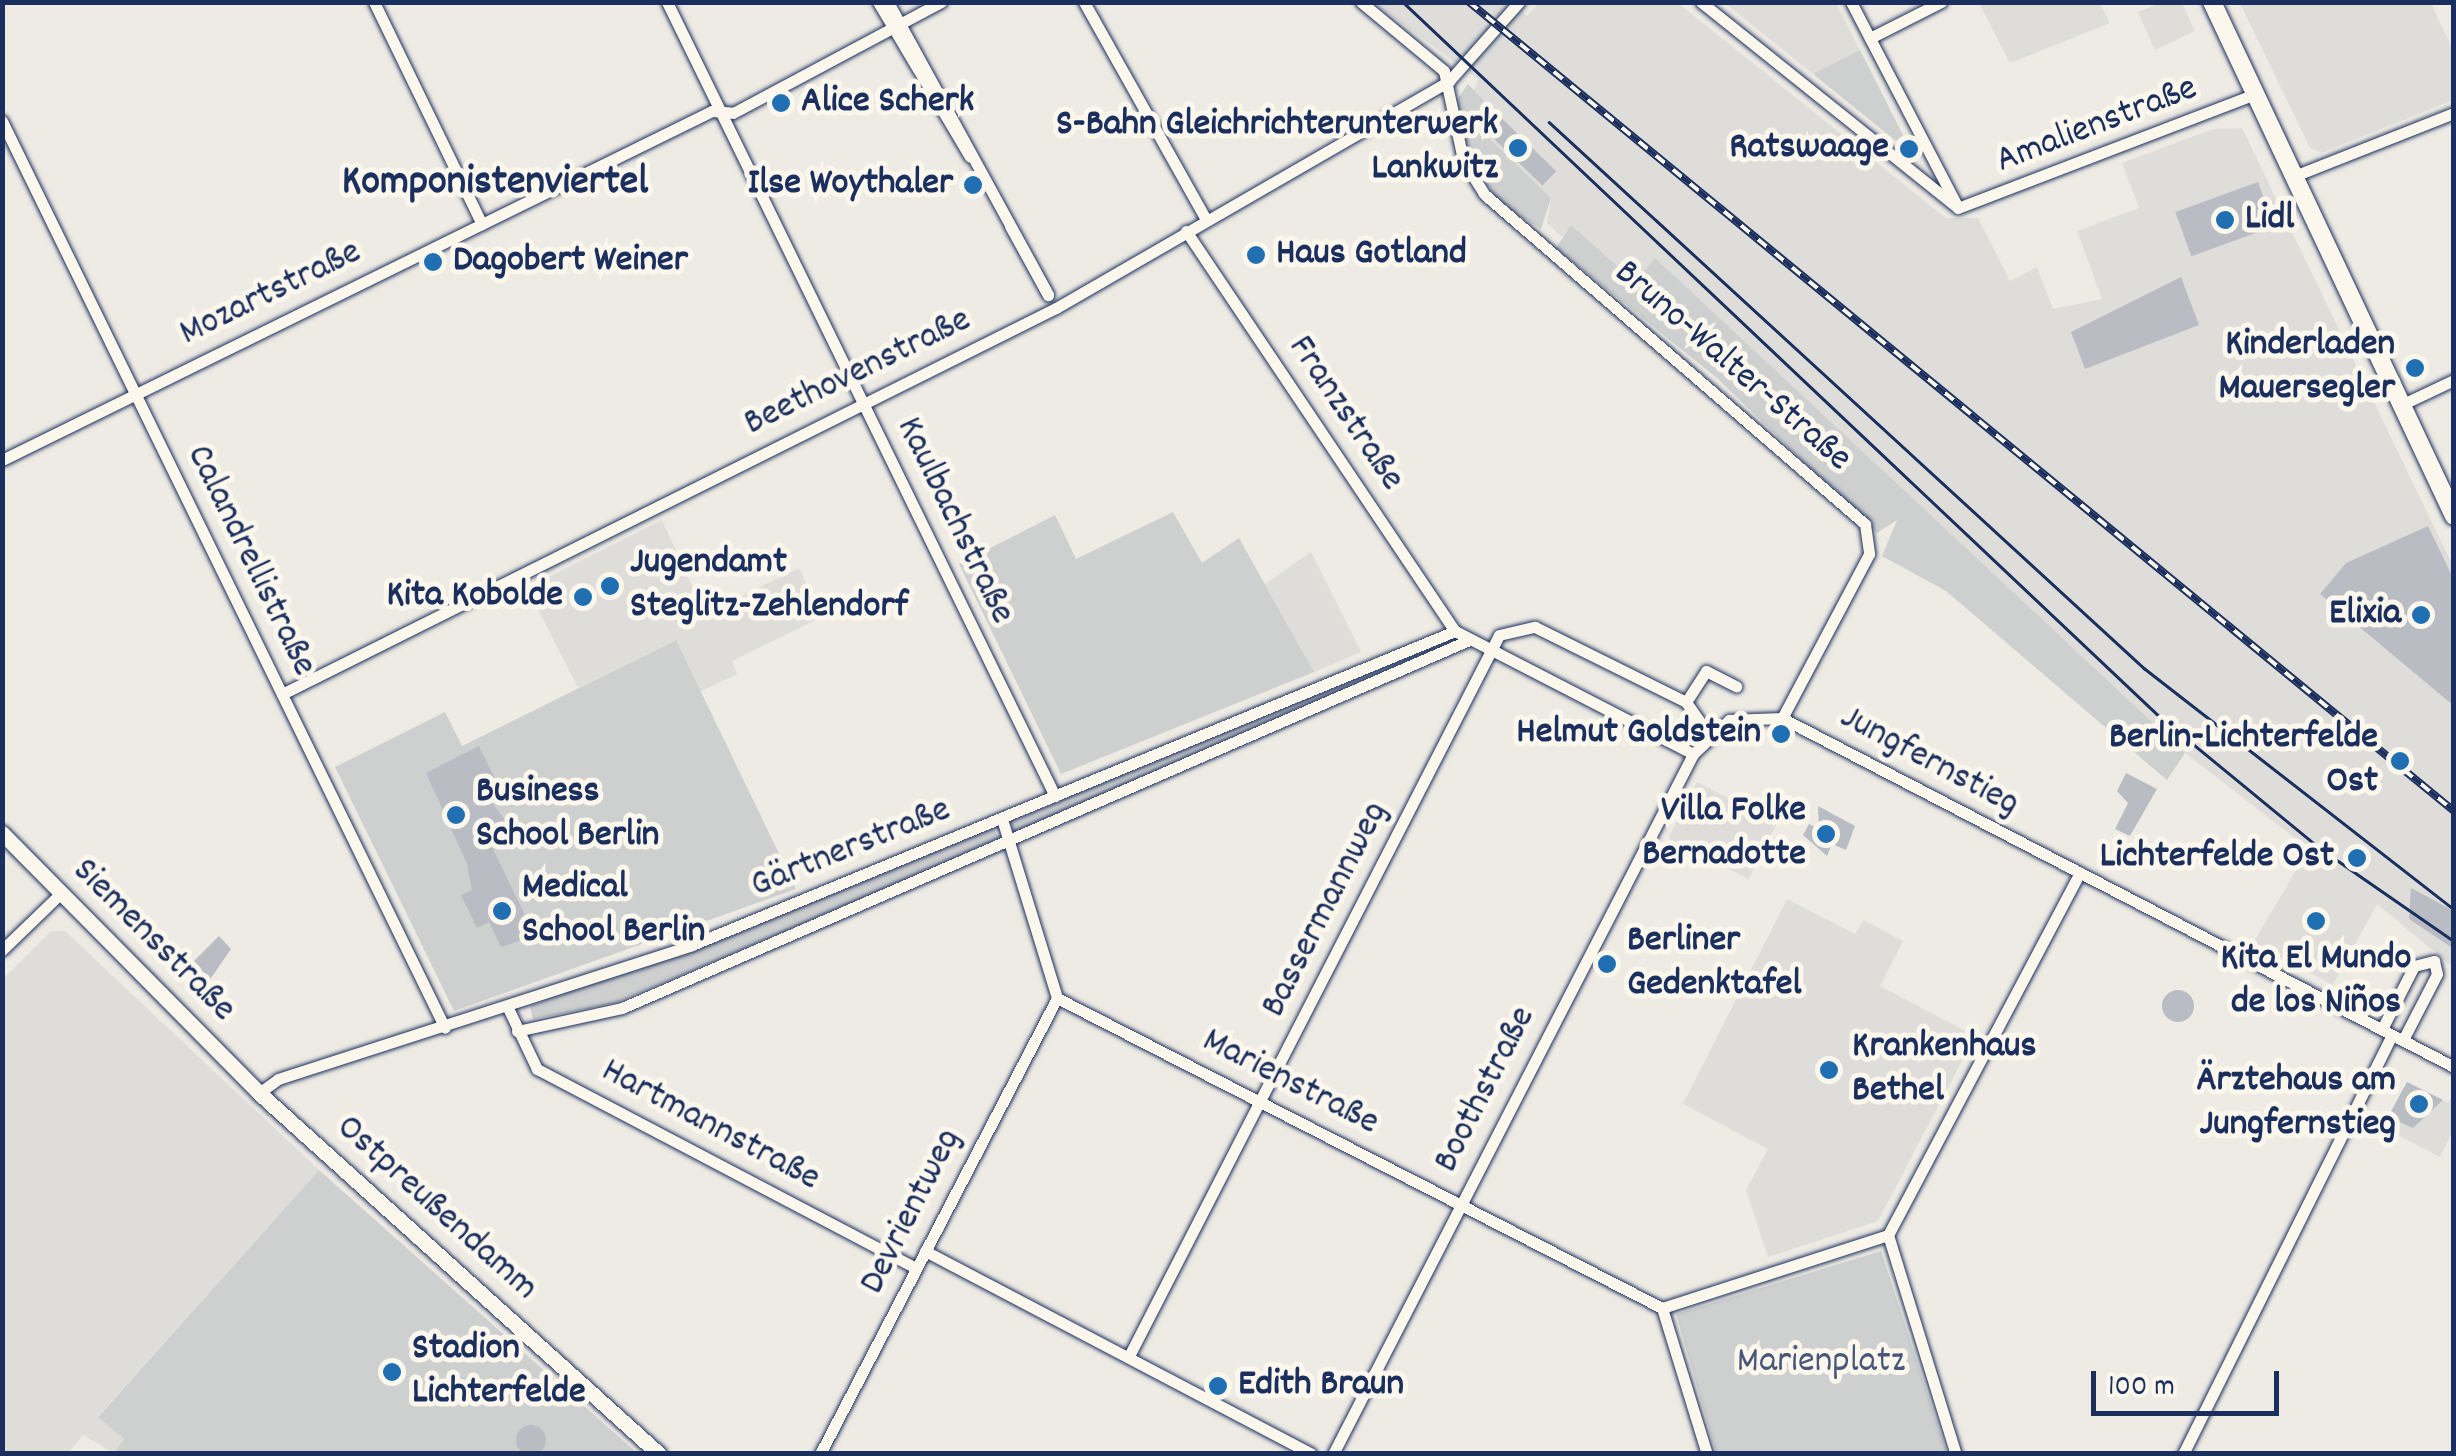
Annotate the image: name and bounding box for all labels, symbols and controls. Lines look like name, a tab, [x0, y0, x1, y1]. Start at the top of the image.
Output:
street label: Amalienstraße	[1990, 67, 2204, 185]
place label: Alice Scherk	[801, 80, 974, 126]
marker: Alice Scherk	[770, 92, 792, 114]
place label: S-Bahn Gleichrichterunterwerk Lankwitz	[1056, 103, 1498, 192]
place label: Ratswaage	[1729, 126, 1889, 172]
marker: S-Bahn Gleichrichterunterwerk Lankwitz	[1507, 137, 1529, 159]
marker: Ratswaage	[1898, 138, 1920, 160]
district label: Komponistenviertel	[342, 159, 648, 209]
place label: Ilse Woythaler	[748, 162, 953, 208]
marker: Ilse Woythaler	[962, 174, 984, 196]
place label: Lidl	[2245, 197, 2294, 243]
marker: Lidl	[2214, 209, 2236, 231]
street label: Mozartstraße	[173, 230, 369, 358]
place label: Haus Gotland	[1276, 232, 1467, 278]
place label: Dagobert Weiner	[453, 239, 688, 285]
marker: Haus Gotland	[1245, 244, 1267, 266]
marker: Dagobert Weiner	[422, 251, 444, 273]
street label: Bruno-Walter-Straße	[1604, 251, 1860, 483]
street label: Beethovenstraße	[737, 298, 979, 448]
place label: Kinderladen Mauersegler	[2218, 323, 2395, 412]
street label: Franzstraße	[1276, 328, 1414, 500]
marker: Kinderladen Mauersegler	[2404, 357, 2426, 379]
street label: Kaulbachstraße	[884, 410, 1024, 632]
street label: Calandrellistraße	[174, 438, 326, 684]
place label: Jugendamt Steglitz-Zehlendorf	[630, 541, 908, 630]
place label: Kita Kobolde	[387, 574, 563, 620]
marker: Jugendamt Steglitz-Zehlendorf	[599, 575, 621, 597]
marker: Kita Kobolde	[572, 586, 594, 608]
place label: Elixia	[2329, 592, 2401, 638]
marker: Elixia	[2410, 604, 2432, 626]
street label: Jungfernstieg	[1832, 696, 2026, 828]
place label: Helmut Goldstein	[1516, 711, 1761, 757]
place label: Berlin-Lichterfelde Ost	[2109, 716, 2378, 806]
marker: Helmut Goldstein	[1770, 723, 1792, 745]
marker: Berlin-Lichterfelde Ost	[2387, 748, 2413, 774]
place label: Business School Berlin	[476, 770, 659, 859]
street label: Gärtnerstraße	[744, 788, 958, 910]
place label: Villa Folke Bernadotte	[1642, 789, 1806, 878]
street label: Bassermannweg	[1252, 795, 1400, 1025]
marker: Business School Berlin	[445, 804, 467, 826]
marker: Villa Folke Bernadotte	[1815, 823, 1837, 845]
place label: Lichterfelde Ost	[2100, 835, 2334, 881]
marker: Lichterfelde Ost	[2344, 845, 2370, 871]
street label: Siemensstraße	[61, 849, 245, 1033]
place label: Medical School Berlin	[522, 866, 705, 956]
marker: Medical School Berlin	[491, 900, 513, 922]
marker: Kita El Mundo de los Niños	[2305, 910, 2327, 932]
place label: Berliner Gedenktafel	[1627, 919, 1802, 1008]
place label: Kita El Mundo de los Niños	[2221, 937, 2411, 1026]
marker: Berliner Gedenktafel	[1596, 953, 1618, 975]
street label: Boothstraße	[1425, 999, 1547, 1181]
street label: Marienstraße	[1194, 1019, 1386, 1147]
place label: Krankenhaus Bethel	[1852, 1025, 2036, 1114]
street label: Hartmannstraße	[593, 1049, 827, 1203]
marker: Krankenhaus Bethel	[1816, 1057, 1842, 1083]
place label: Ärztehaus am Jungfernstieg	[2197, 1059, 2396, 1148]
marker: Ärztehaus am Jungfernstieg	[2406, 1091, 2432, 1117]
street label: Ostpreußendamm	[325, 1106, 547, 1312]
street label: Devrientweg	[851, 1122, 973, 1302]
place label: Stadion Lichterfelde	[412, 1327, 586, 1416]
park label: Marienplatz	[1737, 1340, 1905, 1386]
scale bar	[2096, 1351, 2284, 1413]
marker: Stadion Lichterfelde	[381, 1361, 403, 1383]
place label: Edith Braun	[1238, 1363, 1404, 1409]
text: 100 m	[2108, 1367, 2175, 1410]
marker: Edith Braun	[1207, 1375, 1229, 1397]

